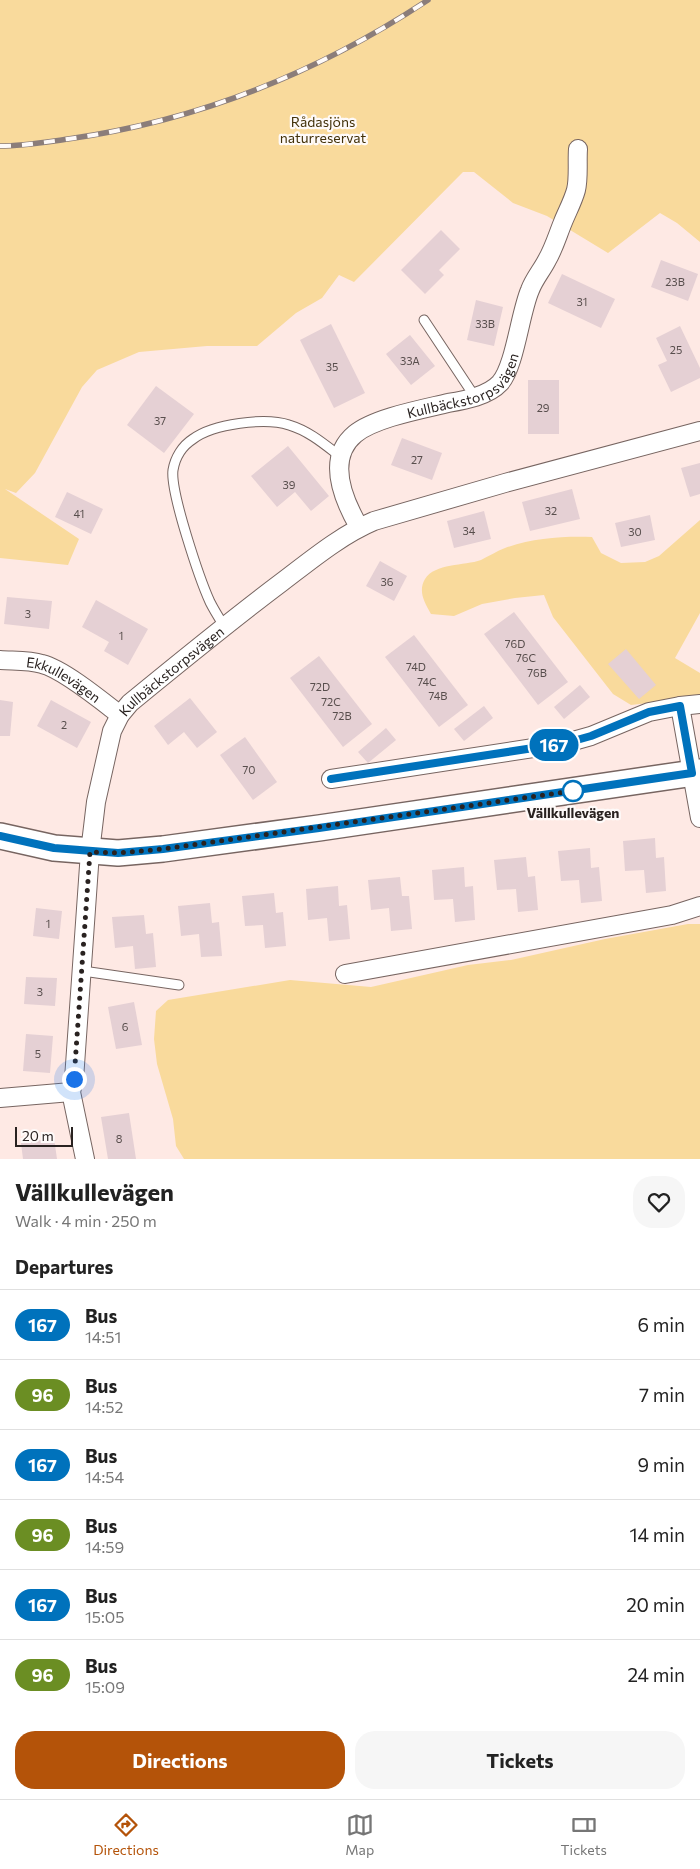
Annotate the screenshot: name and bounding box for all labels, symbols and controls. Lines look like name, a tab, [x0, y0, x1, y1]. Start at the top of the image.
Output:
park label: Rådasjöns naturreservat	[280, 113, 367, 146]
house number: 23B	[665, 275, 685, 288]
house number: 31	[577, 295, 587, 308]
house number: 33B	[475, 317, 495, 330]
house number: 25	[670, 343, 682, 356]
street label: Kullbäckstorpsvägen	[405, 351, 521, 421]
house number: 33A	[400, 354, 420, 367]
house number: 35	[326, 360, 338, 373]
house number: 29	[537, 401, 550, 414]
house number: 37	[154, 414, 166, 427]
house number: 27	[411, 453, 423, 466]
house number: 39	[283, 478, 296, 491]
house number: 32	[545, 504, 557, 517]
house number: 41	[74, 507, 84, 520]
house number: 34	[463, 524, 476, 537]
house number: 30	[628, 525, 642, 538]
house number: 36	[381, 575, 394, 588]
house number: 3	[25, 607, 31, 620]
street label: Kullbäckstorpsvägen	[115, 622, 227, 719]
house number: 1	[119, 629, 123, 642]
house number: 76D	[505, 637, 525, 650]
house number: 76C	[516, 651, 536, 664]
street label: Ekkullevägen	[26, 653, 104, 706]
house number: 74D	[406, 660, 426, 673]
house number: 76B	[527, 666, 547, 679]
house number: 74C	[417, 675, 437, 688]
house number: 72D	[310, 680, 330, 693]
house number: 74B	[429, 689, 447, 702]
house number: 72C	[321, 695, 341, 708]
house number: 72B	[332, 709, 352, 722]
house number: 2	[61, 718, 67, 731]
line badge: 167	[525, 729, 583, 761]
text: 167	[540, 734, 568, 756]
house number: 70	[243, 763, 255, 776]
marker: Vällkullevägen	[562, 780, 584, 802]
place label: Vällkullevägen	[527, 804, 619, 821]
house number: 1	[46, 917, 50, 930]
house number: 3	[37, 985, 43, 998]
house number: 6	[122, 1020, 129, 1033]
house number: 5	[35, 1047, 41, 1060]
your location	[62, 1067, 87, 1092]
scale bar	[15, 1124, 72, 1147]
text: 20 m	[22, 1127, 54, 1144]
house number: 8	[116, 1132, 123, 1145]
button: heart	[633, 1176, 685, 1228]
text: Vällkullevägen	[15, 1177, 174, 1206]
text: Walk · 4 min · 250 m	[15, 1211, 157, 1230]
text: Departures	[15, 1255, 113, 1278]
text: Bus	[85, 1304, 117, 1327]
text: 6 min	[637, 1313, 685, 1336]
text: 167	[28, 1314, 57, 1336]
text: 14:51	[85, 1327, 121, 1346]
text: Bus	[85, 1374, 117, 1397]
text: 7 min	[639, 1383, 685, 1406]
text: 96	[31, 1384, 54, 1406]
text: 14:52	[85, 1397, 123, 1416]
text: Bus	[85, 1444, 117, 1467]
text: 9 min	[637, 1453, 685, 1476]
text: 167	[28, 1454, 57, 1476]
text: 14:54	[85, 1467, 124, 1486]
text: Bus	[85, 1514, 117, 1537]
text: 14 min	[629, 1523, 685, 1546]
text: 96	[31, 1524, 54, 1546]
text: 14:59	[85, 1537, 124, 1556]
text: Bus	[85, 1584, 117, 1607]
text: 20 min	[626, 1593, 685, 1616]
text: 167	[28, 1594, 57, 1616]
text: 15:05	[85, 1607, 124, 1626]
text: Bus	[85, 1654, 117, 1677]
text: 24 min	[627, 1663, 685, 1686]
text: 96	[31, 1664, 54, 1686]
text: 15:09	[85, 1677, 125, 1696]
button: Directions	[15, 1731, 345, 1789]
button: Tickets	[355, 1731, 685, 1789]
tab: Directions	[93, 1811, 159, 1858]
tab: Map	[345, 1811, 374, 1858]
tab: Tickets	[561, 1811, 607, 1858]

